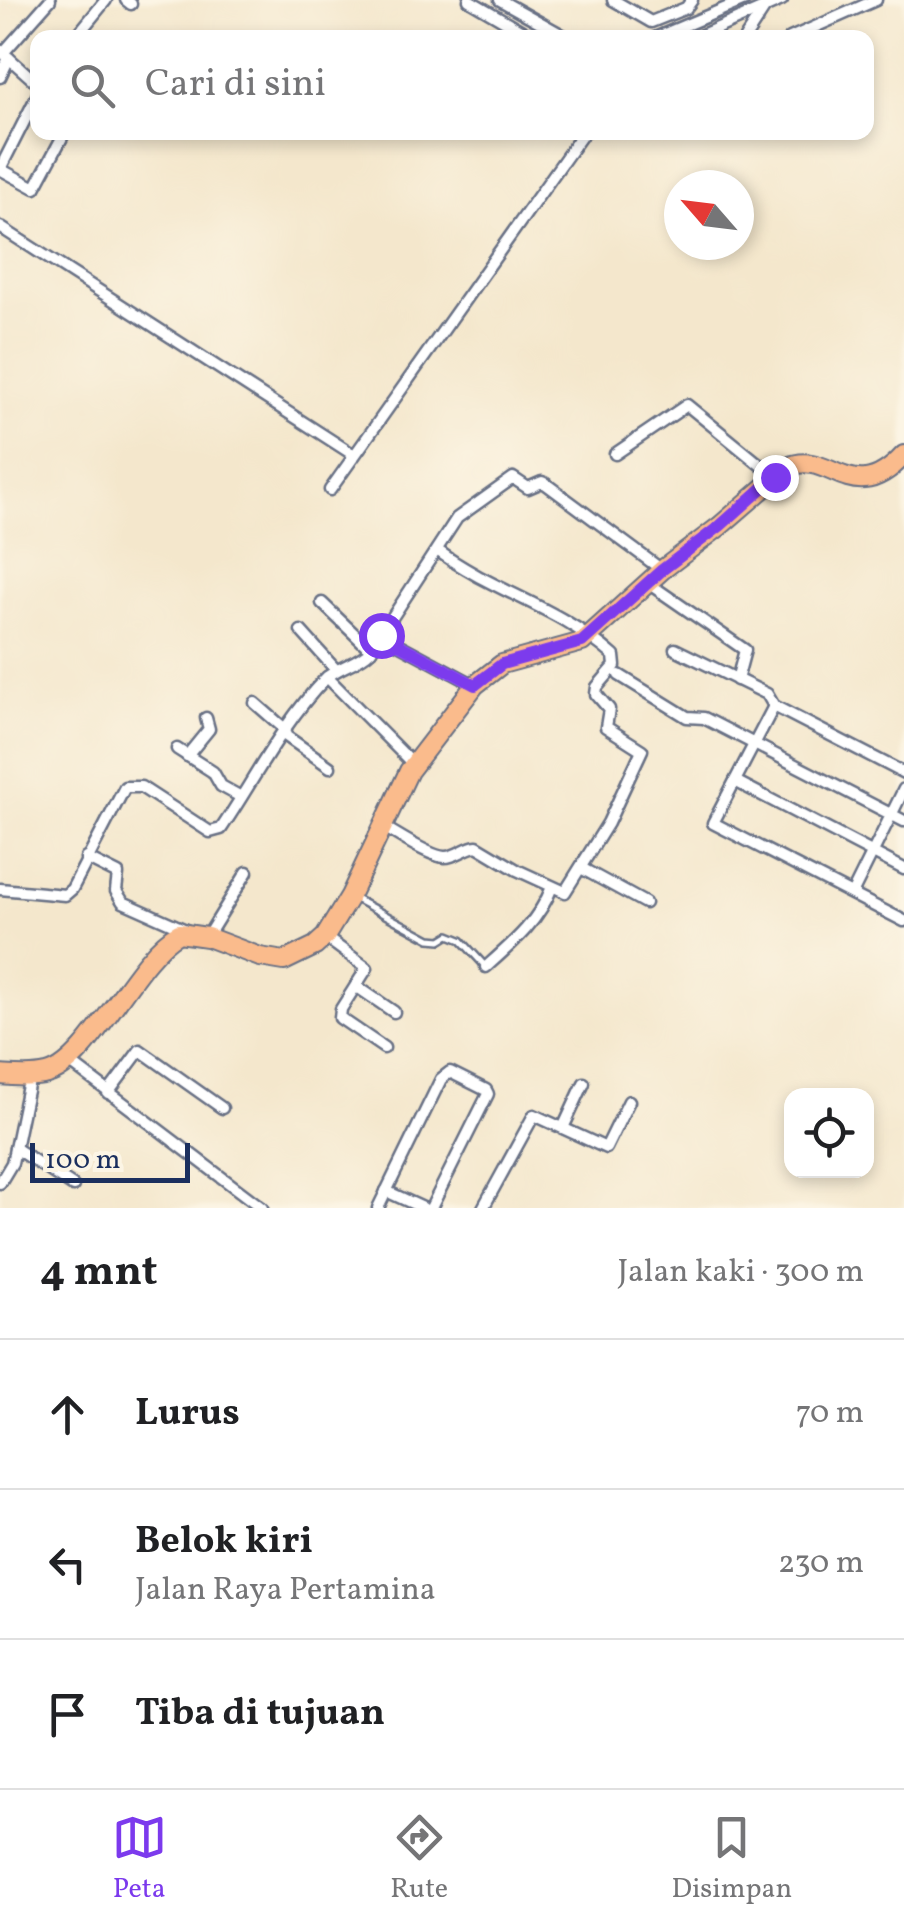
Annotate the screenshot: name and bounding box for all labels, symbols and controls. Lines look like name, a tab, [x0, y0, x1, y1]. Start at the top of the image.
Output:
search box	[30, 30, 874, 140]
icon: search	[65, 58, 120, 113]
text: Cari di sini	[145, 59, 326, 112]
north arrow	[664, 170, 754, 260]
route end	[753, 455, 799, 501]
route start	[359, 613, 405, 659]
map controls	[784, 1088, 874, 1178]
button: locate	[784, 1088, 874, 1178]
scale bar	[30, 1138, 190, 1182]
text: 100 m	[45, 1141, 120, 1180]
text: 4 mnt	[40, 1244, 158, 1303]
text: Jalan kaki · 300 m	[617, 1251, 864, 1295]
icon: ahead	[40, 1387, 95, 1442]
text: Lurus	[135, 1388, 240, 1441]
text: 70 m	[796, 1392, 864, 1436]
text: Belok kiri	[135, 1516, 313, 1569]
icon: left	[40, 1537, 95, 1592]
text: 230 m	[778, 1542, 864, 1586]
text: Jalan Raya Pertamina	[135, 1569, 436, 1613]
icon: arrive	[40, 1687, 95, 1742]
text: Tiba di tujuan	[135, 1688, 385, 1741]
tab: Peta	[112, 1810, 167, 1909]
tab: Rute	[390, 1810, 448, 1909]
tab: Disimpan	[671, 1810, 792, 1909]

